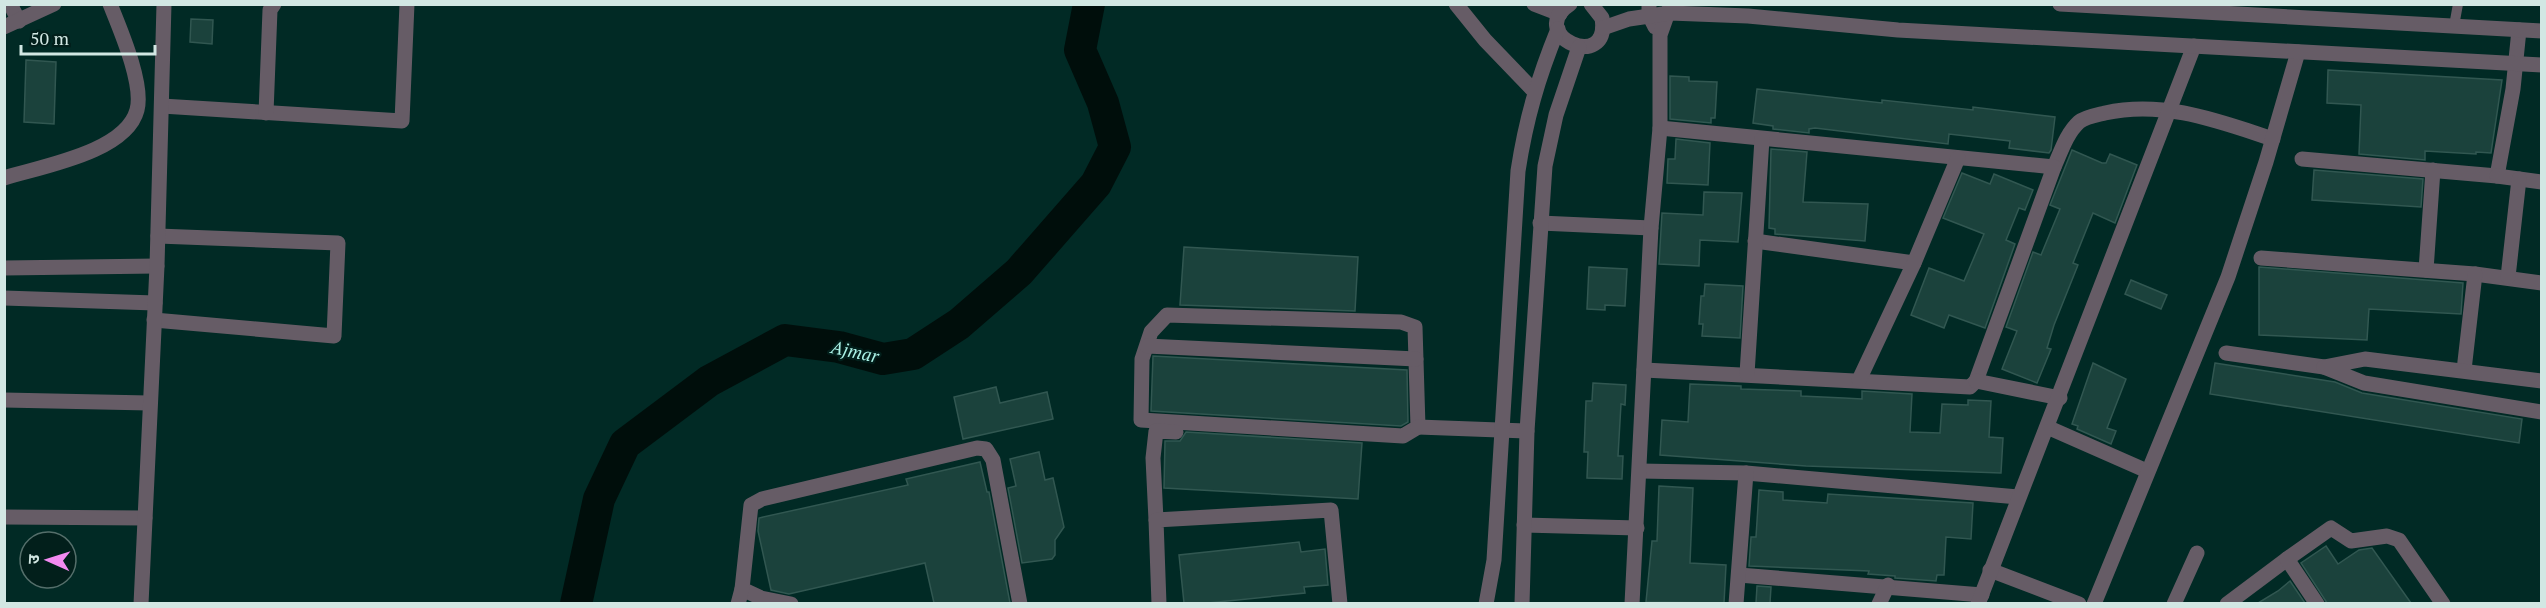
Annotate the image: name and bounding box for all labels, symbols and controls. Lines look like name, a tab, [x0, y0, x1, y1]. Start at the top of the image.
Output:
scale bar	[21, 18, 154, 56]
text: 50 m	[30, 26, 70, 50]
water label: Ajmar	[828, 334, 882, 368]
north arrow	[18, 530, 78, 590]
text: उ	[22, 553, 44, 564]

